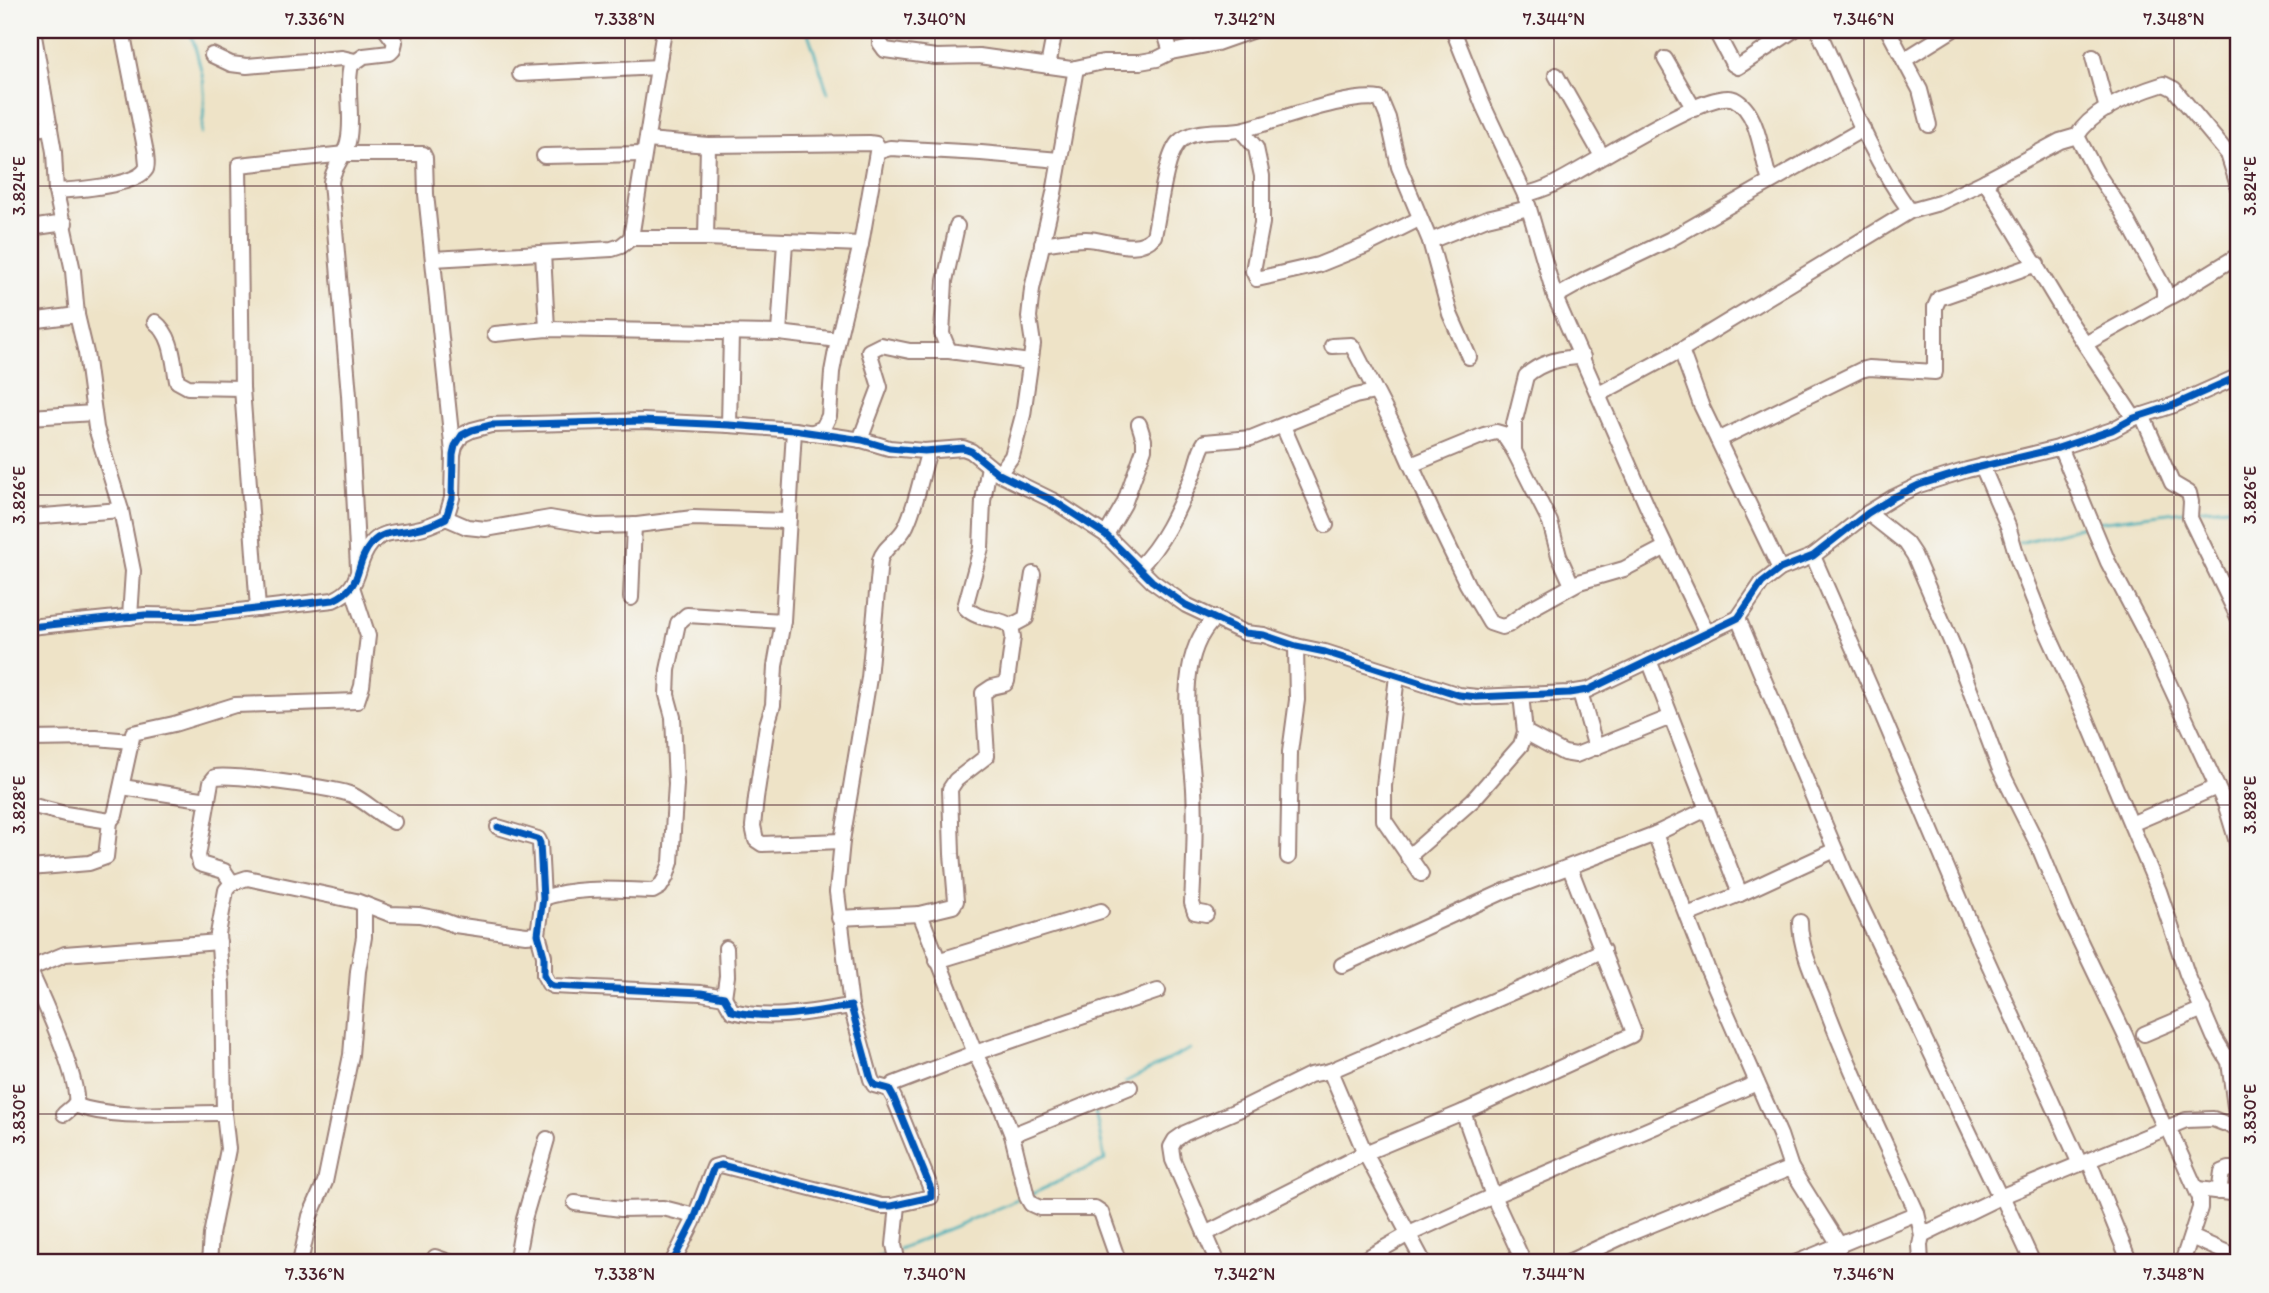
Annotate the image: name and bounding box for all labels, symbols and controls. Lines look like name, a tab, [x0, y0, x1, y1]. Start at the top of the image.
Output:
text: 7.336°N	[285, 8, 345, 30]
text: 7.338°N	[595, 8, 655, 30]
text: 7.340°N	[904, 8, 966, 30]
text: 7.342°N	[1215, 8, 1275, 30]
text: 7.344°N	[1523, 8, 1585, 30]
text: 7.346°N	[1834, 8, 1894, 30]
text: 7.348°N	[2143, 8, 2205, 30]
text: 3.824°E	[8, 156, 30, 216]
text: 3.824°E	[2239, 156, 2261, 216]
text: 3.826°E	[8, 466, 30, 524]
text: 3.826°E	[2239, 466, 2261, 524]
text: 3.828°E	[8, 776, 30, 834]
text: 3.828°E	[2239, 776, 2261, 834]
text: 3.830°E	[8, 1084, 30, 1144]
text: 3.830°E	[2239, 1084, 2261, 1144]
text: 7.336°N	[285, 1263, 345, 1285]
text: 7.338°N	[595, 1263, 655, 1285]
text: 7.340°N	[904, 1263, 966, 1285]
text: 7.342°N	[1215, 1263, 1275, 1285]
text: 7.344°N	[1523, 1263, 1585, 1285]
text: 7.346°N	[1834, 1263, 1894, 1285]
text: 7.348°N	[2143, 1263, 2205, 1285]

